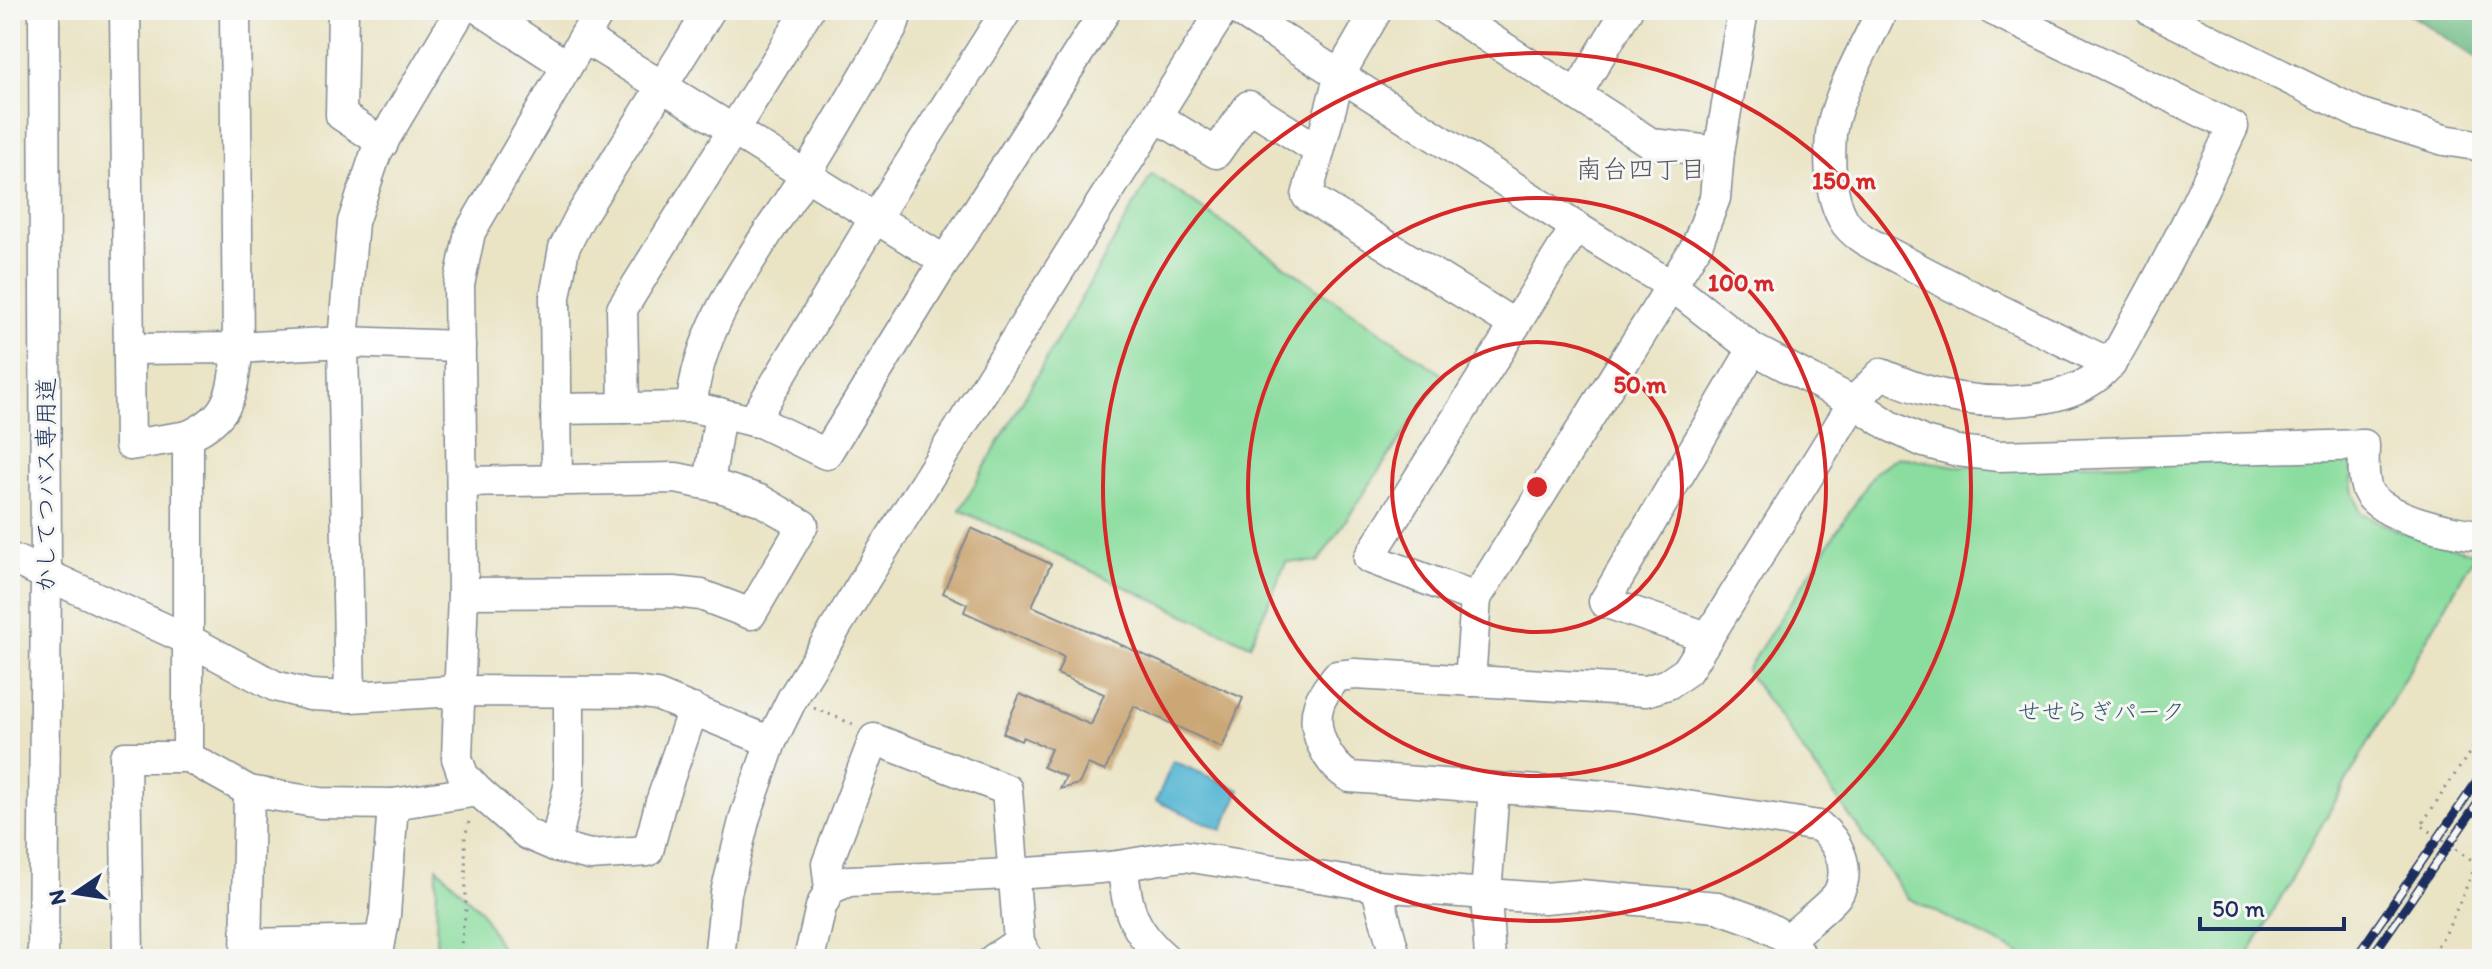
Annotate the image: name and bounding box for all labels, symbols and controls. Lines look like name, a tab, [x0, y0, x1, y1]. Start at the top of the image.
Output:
district label: 南台四丁目	[1576, 153, 1706, 185]
text: 150 m	[1812, 166, 1877, 195]
text: 100 m	[1708, 268, 1775, 297]
text: 50 m	[1614, 370, 1667, 399]
street label: かしてつバス専用道	[31, 377, 60, 593]
centre of rings	[1523, 473, 1551, 501]
park label: せせらぎパーク	[2017, 697, 2185, 726]
north arrow	[36, 853, 116, 933]
scale bar	[2200, 881, 2344, 931]
text: N	[42, 887, 72, 908]
text: 50 m	[2212, 894, 2265, 923]

